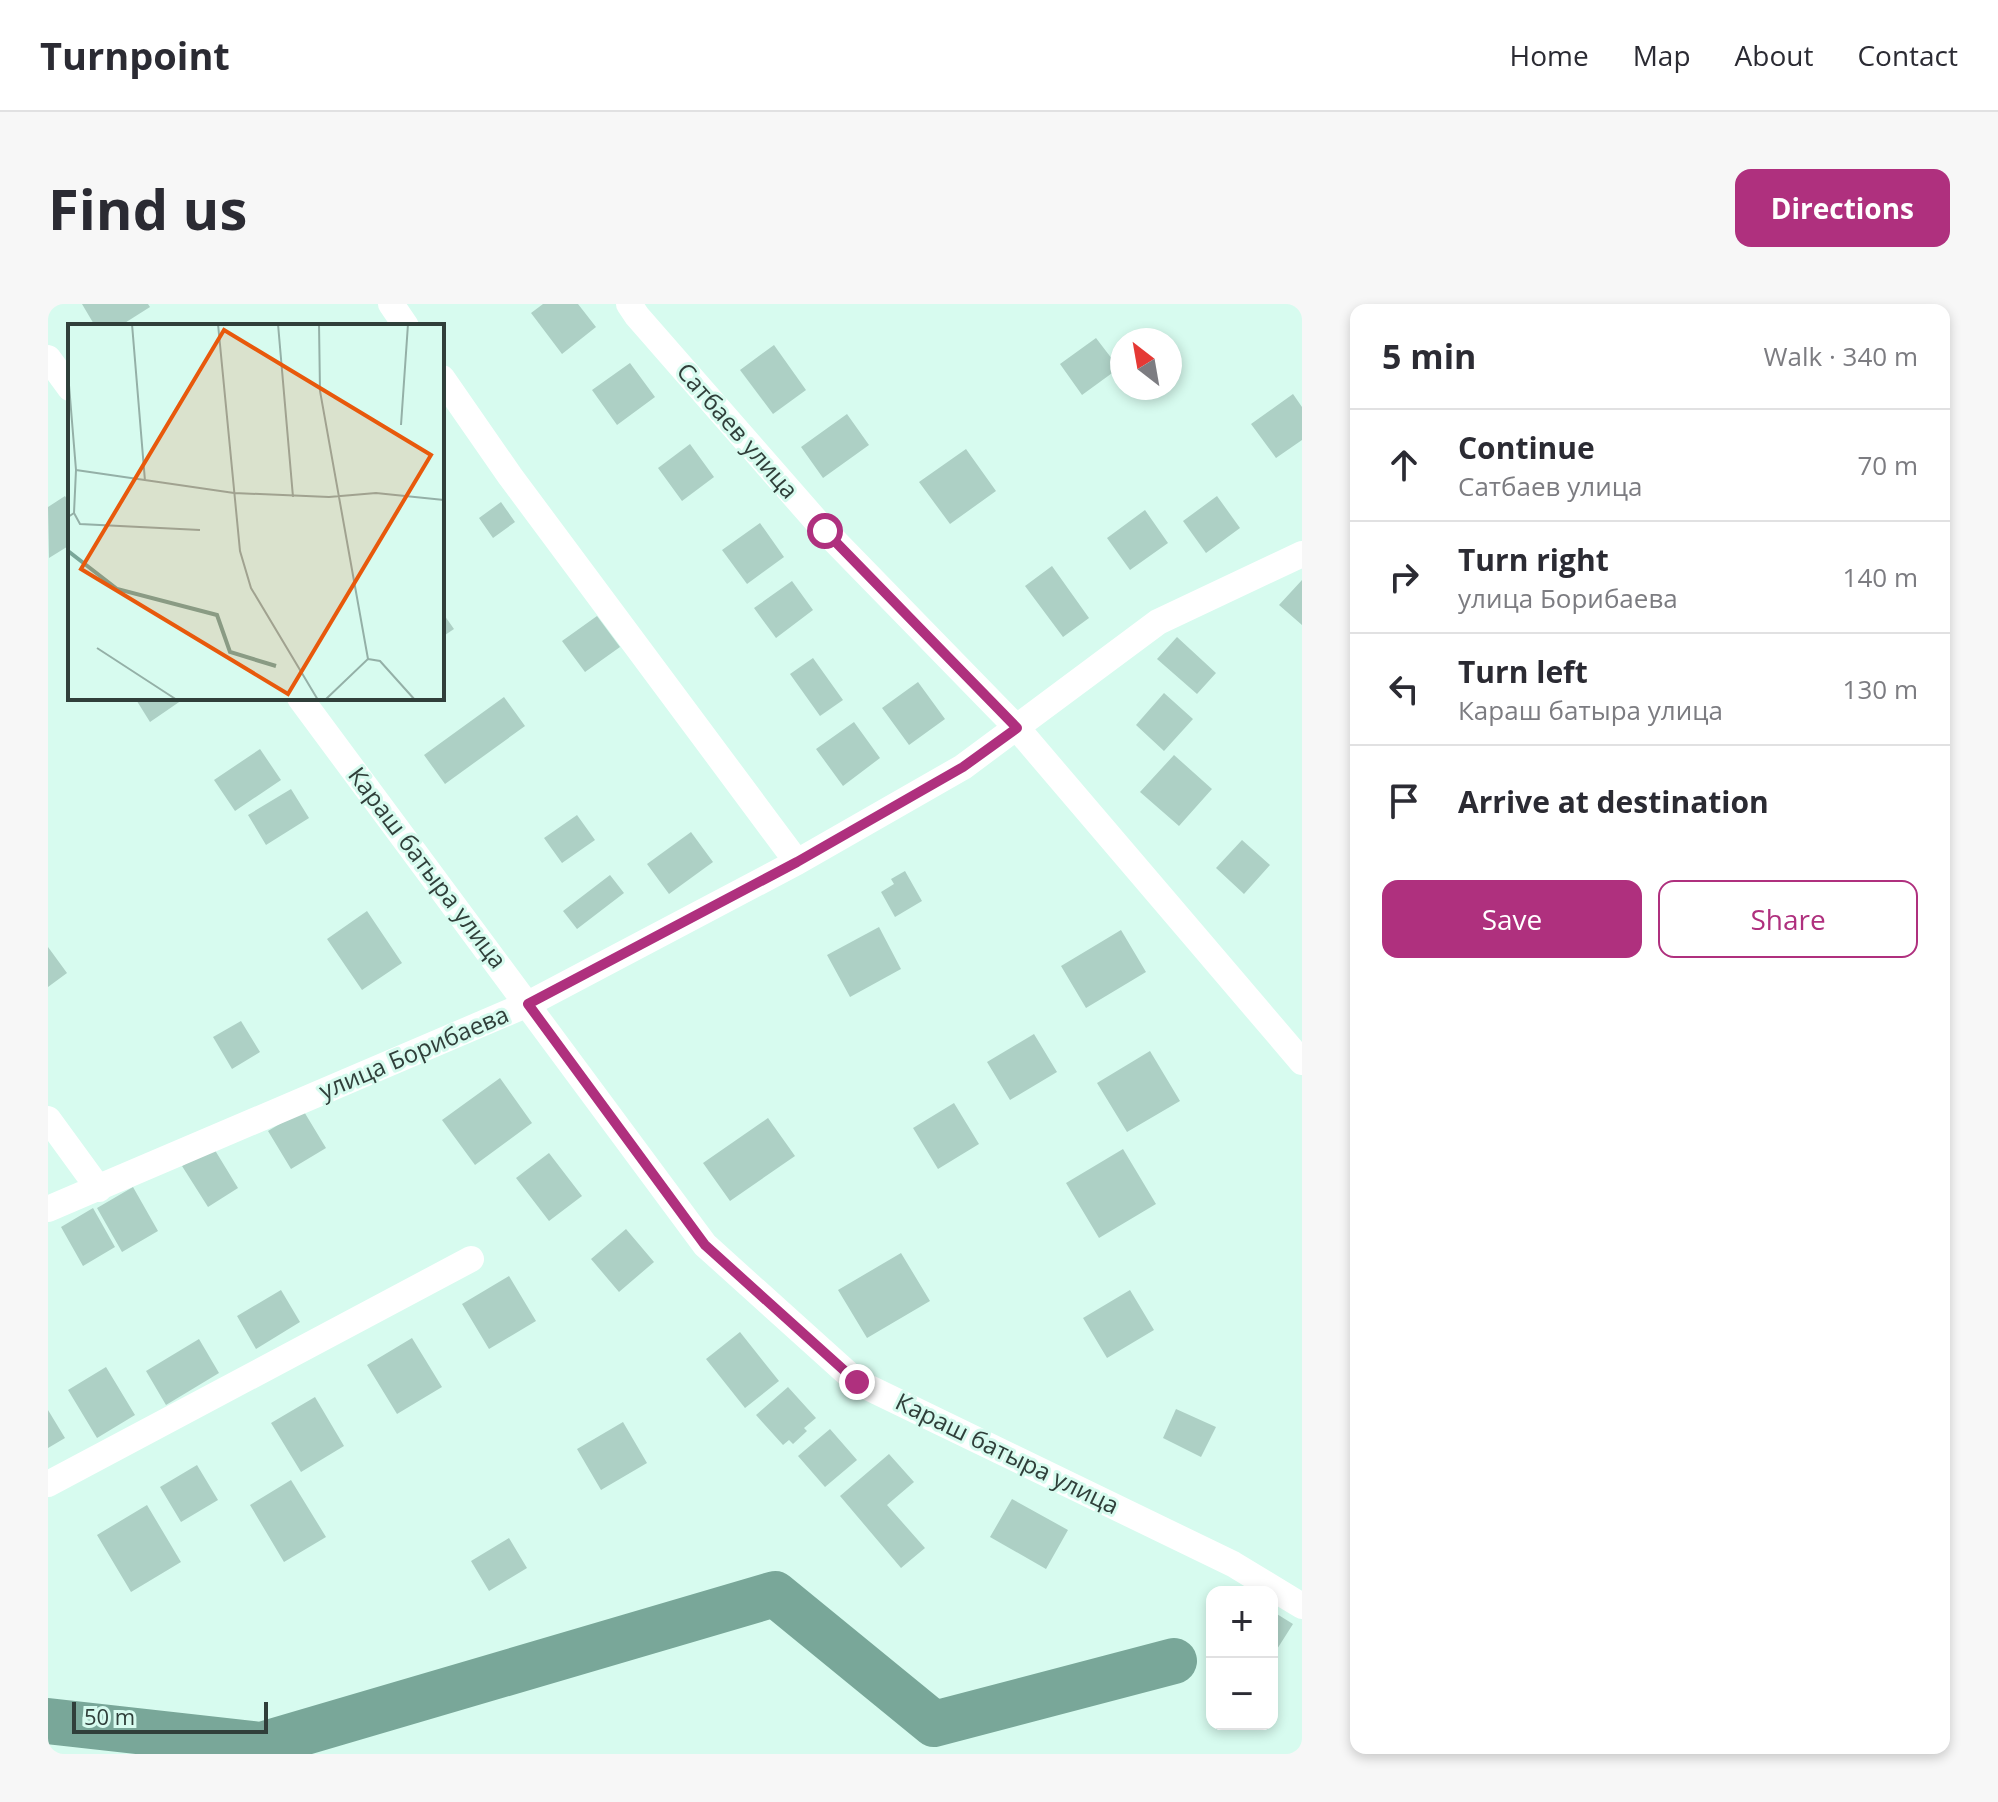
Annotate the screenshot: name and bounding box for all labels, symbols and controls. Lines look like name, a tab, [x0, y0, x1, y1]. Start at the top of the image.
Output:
text: Turnpoint	[40, 29, 230, 81]
text: Home	[1510, 36, 1589, 74]
text: Map	[1633, 36, 1691, 74]
text: About	[1735, 36, 1813, 74]
text: Contact	[1857, 36, 1958, 74]
button: Directions	[1735, 169, 1950, 247]
text: Find us	[48, 170, 247, 246]
inset map	[68, 324, 444, 700]
north arrow	[1110, 328, 1182, 400]
text: 5 min	[1382, 333, 1476, 379]
text: Walk · 340 m	[1764, 338, 1918, 374]
street label: Сатбаев улица	[670, 355, 806, 505]
text: Continue	[1458, 427, 1595, 468]
icon: ahead	[1382, 443, 1426, 487]
text: 70 m	[1857, 447, 1918, 483]
text: Сатбаев улица	[1458, 468, 1642, 504]
route start	[807, 513, 843, 549]
text: Turn right	[1458, 539, 1609, 580]
icon: right	[1382, 555, 1426, 599]
text: 140 m	[1843, 559, 1918, 595]
text: улица Борибаева	[1458, 580, 1678, 616]
text: Turn left	[1458, 651, 1588, 692]
icon: left	[1382, 667, 1426, 711]
text: 130 m	[1843, 671, 1918, 707]
text: Караш батыра улица	[1458, 692, 1723, 728]
street label: Караш батыра улица	[341, 760, 515, 975]
icon: arrive	[1382, 779, 1426, 823]
text: Arrive at destination	[1458, 781, 1769, 822]
button: Save	[1382, 880, 1642, 958]
button: Share	[1658, 880, 1918, 958]
street label: улица Борибаева	[314, 997, 513, 1106]
route end	[839, 1364, 875, 1400]
street label: Караш батыра улица	[891, 1384, 1125, 1521]
map controls	[1206, 1586, 1278, 1730]
button: +	[1206, 1586, 1278, 1658]
button: −	[1206, 1658, 1278, 1730]
scale bar	[72, 1698, 268, 1734]
text: 50 m	[84, 1701, 135, 1731]

